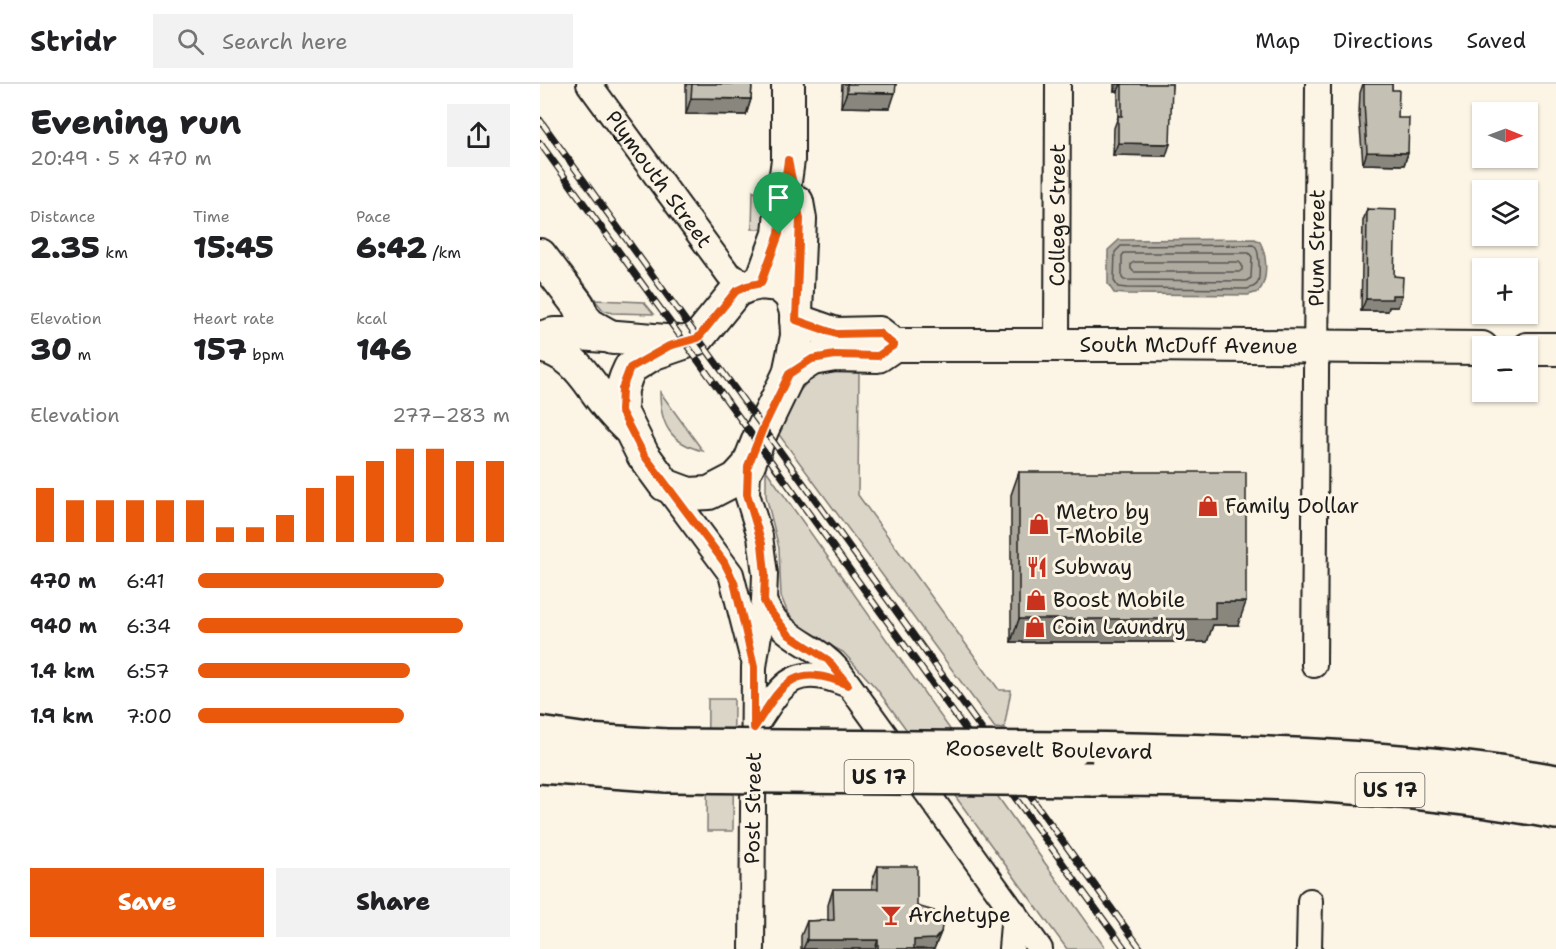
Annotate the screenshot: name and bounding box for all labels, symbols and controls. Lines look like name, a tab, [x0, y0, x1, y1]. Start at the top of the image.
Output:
search box	[153, 14, 573, 68]
text: Stridr	[30, 22, 117, 60]
icon: search	[174, 25, 207, 58]
text: Search here	[222, 27, 348, 56]
text: Map	[1255, 27, 1300, 55]
text: Directions	[1333, 27, 1433, 55]
text: Saved	[1466, 27, 1526, 55]
text: Evening run	[30, 100, 241, 145]
north arrow	[1472, 102, 1538, 168]
map controls	[1472, 102, 1538, 402]
button: share	[447, 104, 510, 167]
street label: Plymouth Street	[599, 105, 718, 253]
street label: College Street	[1043, 144, 1072, 286]
text: 20:49 · 5 × 470 m	[30, 145, 212, 171]
pin	[753, 172, 804, 234]
button: layers	[1472, 180, 1538, 246]
icon: arrive	[762, 181, 795, 214]
street label: Plum Street	[1302, 189, 1331, 307]
text: Distance	[30, 206, 96, 227]
text: Time	[193, 206, 230, 227]
text: Pace	[356, 206, 391, 227]
text: 2.35	[30, 227, 100, 268]
text: 15:45	[193, 227, 274, 268]
text: 6:42	[356, 227, 427, 268]
text: km	[100, 242, 128, 263]
text: /km	[427, 242, 461, 263]
button: +	[1472, 258, 1538, 324]
text: Elevation	[30, 308, 102, 329]
text: Heart rate	[193, 308, 275, 329]
text: kcal	[356, 308, 387, 329]
text: 30	[30, 329, 72, 370]
text: 157	[193, 329, 247, 370]
text: 146	[356, 329, 412, 370]
street label: South McDuff Avenue	[1080, 331, 1298, 360]
button: −	[1472, 336, 1538, 402]
text: m	[72, 344, 91, 365]
text: bpm	[247, 344, 284, 365]
text: Elevation	[30, 402, 120, 428]
text: 277–283 m	[392, 402, 510, 428]
place label: Family Dollar	[1225, 492, 1359, 520]
shop icon: Family Dollar	[1196, 494, 1220, 518]
place label: Metro by T-Mobile	[1056, 498, 1150, 550]
shop icon: Metro by T-Mobile	[1027, 512, 1051, 536]
place label: Subway	[1054, 553, 1132, 581]
restaurant icon: Subway	[1025, 555, 1049, 579]
text: 470 m	[30, 568, 96, 594]
text: 6:41	[126, 568, 165, 594]
place label: Boost Mobile	[1053, 586, 1185, 614]
shop icon: Boost Mobile	[1024, 588, 1048, 612]
text: 940 m	[30, 613, 97, 639]
text: 6:34	[126, 613, 171, 639]
place label: Coin Laundry	[1052, 613, 1186, 641]
shop icon: Coin Laundry	[1023, 615, 1047, 639]
text: 1.4 km	[30, 658, 95, 684]
text: 6:57	[126, 658, 170, 684]
text: 1.9 km	[30, 703, 93, 729]
text: 7:00	[126, 703, 172, 729]
street label: Roosevelt Boulevard	[945, 734, 1153, 766]
street label: Post Street	[738, 752, 768, 864]
road number: US 17	[844, 760, 914, 794]
road number: US 17	[1356, 773, 1424, 807]
button: Save	[30, 868, 264, 937]
button: Share	[276, 868, 510, 937]
place label: Archetype	[908, 901, 1011, 929]
bar icon: Archetype	[879, 903, 903, 927]

